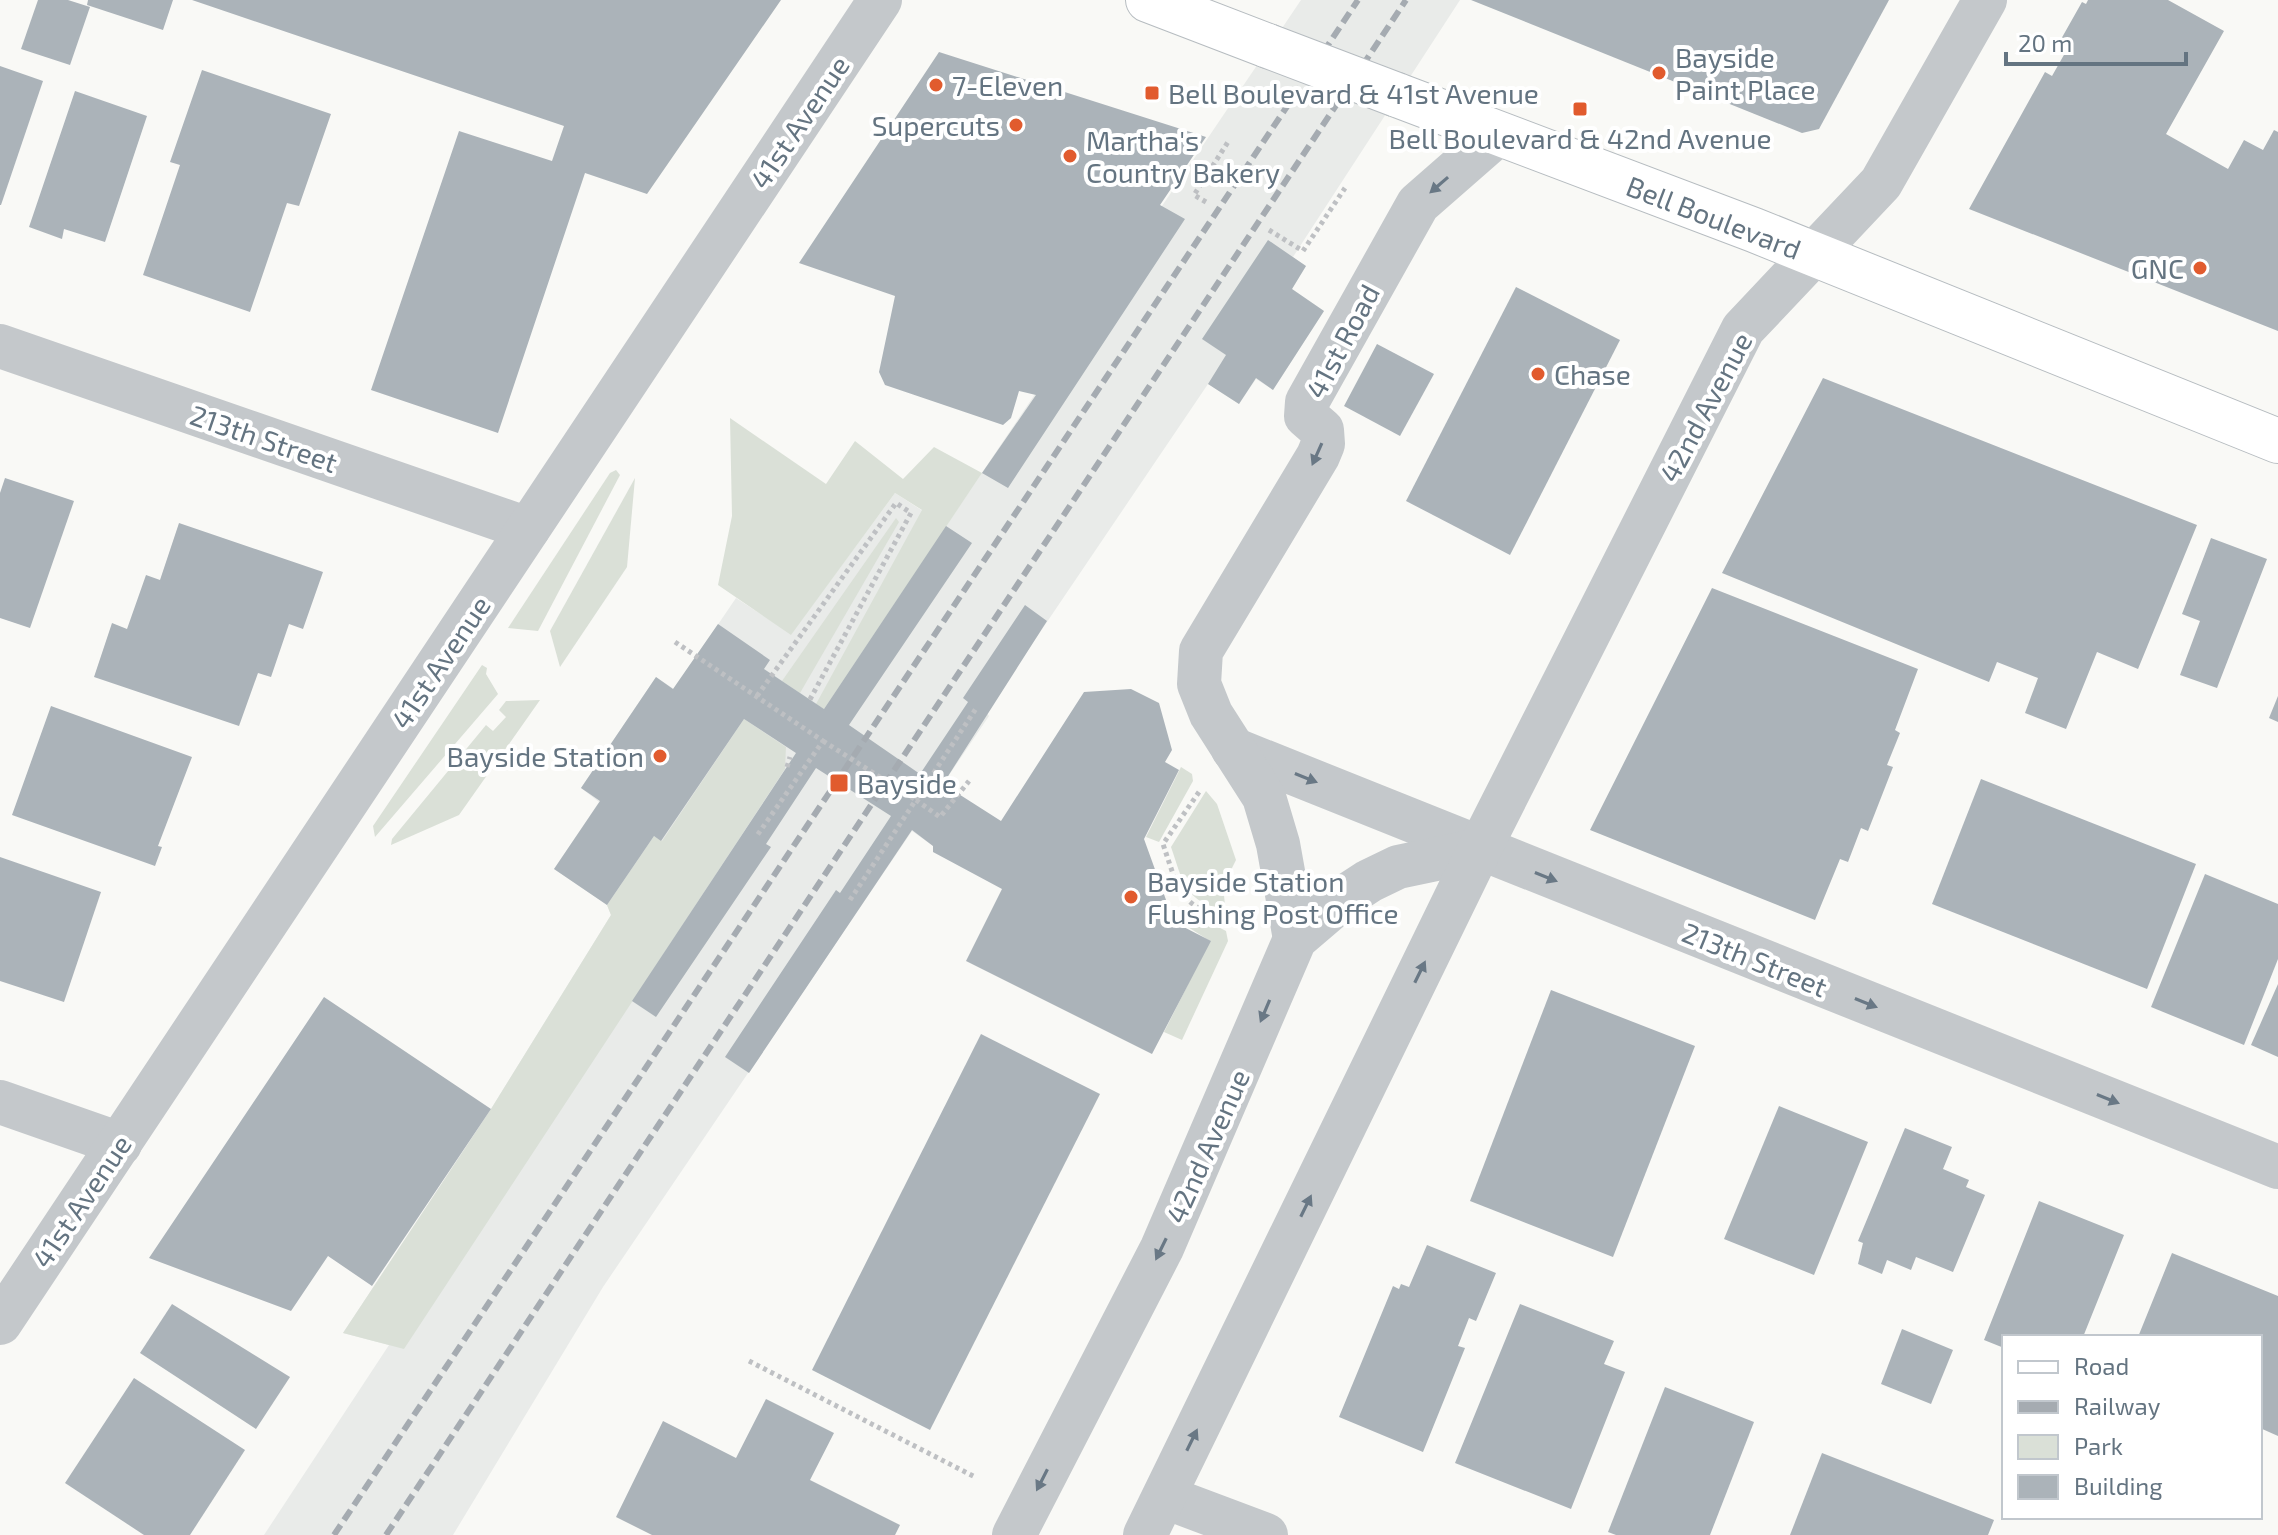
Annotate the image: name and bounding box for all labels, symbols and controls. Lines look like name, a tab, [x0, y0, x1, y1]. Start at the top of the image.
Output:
scale bar	[2006, 16, 2186, 66]
text: 20 m	[2018, 28, 2072, 57]
place label: Bayside Paint Place	[1675, 40, 1816, 106]
street label: 41st Avenue	[742, 49, 856, 195]
marker: Bayside Paint Place	[1650, 64, 1668, 82]
place label: 7-Eleven	[952, 68, 1063, 102]
marker: 7-Eleven	[927, 76, 945, 94]
place label: Bell Boulevard & 41st Avenue	[1168, 76, 1539, 110]
marker: Bell Boulevard & 41st Avenue	[1143, 84, 1161, 102]
marker: Bell Boulevard & 42nd Avenue	[1571, 100, 1589, 118]
place label: Supercuts	[872, 108, 1000, 142]
marker: Supercuts	[1007, 116, 1025, 134]
place label: Bell Boulevard & 42nd Avenue	[1389, 121, 1771, 155]
place label: Martha's Country Bakery	[1086, 123, 1280, 189]
marker: Martha's Country Bakery	[1061, 147, 1079, 165]
street label: Bell Boulevard	[1622, 168, 1806, 266]
one-way arrow	[1430, 176, 1450, 193]
place label: GNC	[2131, 251, 2184, 285]
marker: GNC	[2191, 259, 2209, 277]
street label: 41st Road	[1298, 278, 1386, 404]
street label: 42nd Avenue	[1651, 326, 1759, 488]
place label: Chase	[1554, 357, 1631, 391]
marker: Chase	[1529, 365, 1547, 383]
street label: 213th Street	[186, 397, 342, 479]
one-way arrow	[1311, 442, 1324, 465]
street label: 41st Avenue	[383, 589, 497, 735]
place label: Bayside Station	[447, 739, 644, 773]
marker: Bayside Station	[651, 747, 669, 765]
place label: Bayside	[857, 766, 957, 800]
marker: Bayside	[828, 772, 850, 794]
one-way arrow	[1294, 772, 1318, 785]
place label: Bayside Station Flushing Post Office	[1147, 864, 1399, 930]
one-way arrow	[1534, 871, 1558, 884]
marker: Bayside Station Flushing Post Office	[1122, 888, 1140, 906]
street label: 213th Street	[1677, 914, 1833, 1004]
one-way arrow	[1413, 961, 1427, 984]
one-way arrow	[1854, 997, 1878, 1010]
one-way arrow	[1258, 999, 1271, 1023]
street label: 42nd Avenue	[1158, 1064, 1256, 1228]
one-way arrow	[2096, 1093, 2120, 1106]
street label: 41st Avenue	[24, 1128, 138, 1274]
one-way arrow	[1299, 1195, 1313, 1218]
one-way arrow	[1154, 1237, 1168, 1261]
legend	[2002, 1335, 2262, 1519]
text: Road	[2074, 1351, 2129, 1380]
text: Railway	[2074, 1391, 2161, 1420]
one-way arrow	[1186, 1428, 1199, 1451]
text: Park	[2074, 1431, 2123, 1460]
one-way arrow	[1036, 1469, 1049, 1492]
text: Building	[2074, 1471, 2163, 1500]

